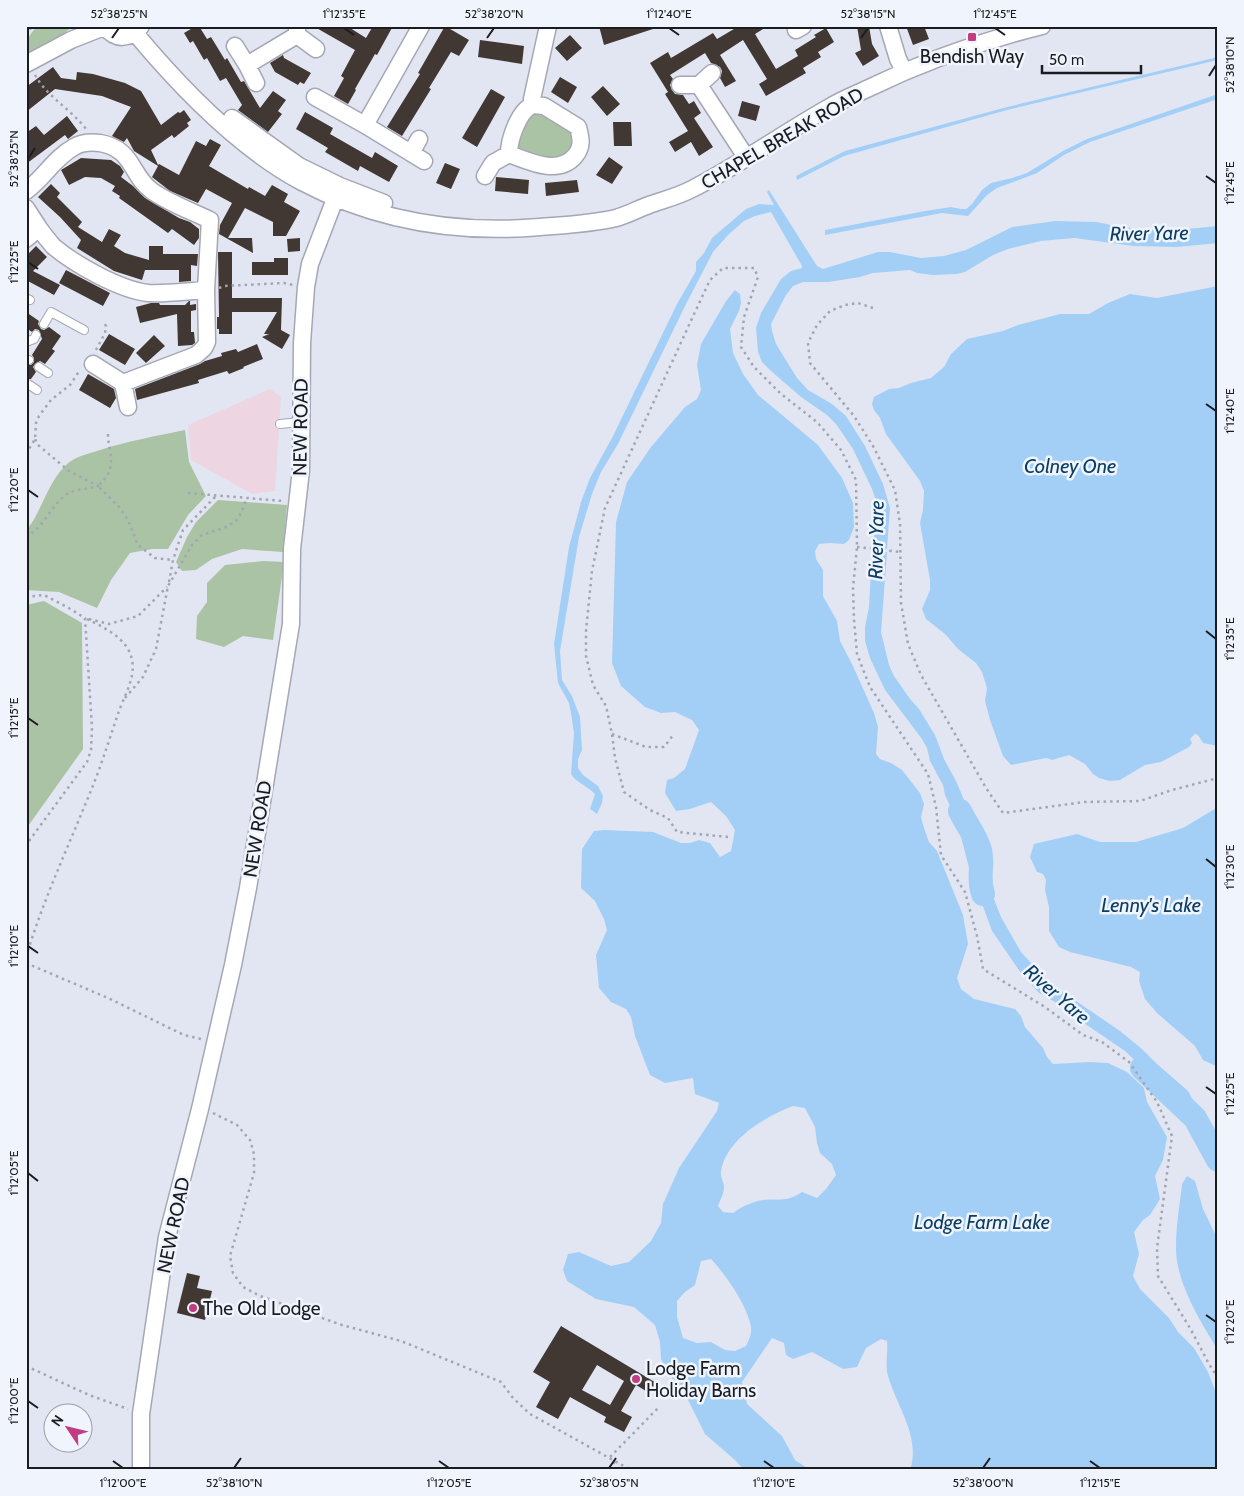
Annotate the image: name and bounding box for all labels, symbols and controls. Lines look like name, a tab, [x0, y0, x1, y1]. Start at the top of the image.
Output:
text: 52°38'25"N	[90, 6, 148, 21]
text: 1°12'35"E	[322, 6, 366, 21]
text: 52°38'20"N	[464, 6, 524, 21]
text: 1°12'40"E	[646, 6, 692, 21]
text: 52°38'15"N	[841, 6, 895, 21]
text: 1°12'45"E	[973, 6, 1017, 21]
marker: Bendish Way	[966, 31, 978, 43]
text: 52°38'10"N	[1222, 37, 1237, 93]
scale bar	[1042, 42, 1140, 74]
place label: Bendish Way	[920, 45, 1025, 68]
text: 50 m	[1049, 51, 1084, 69]
street label: CHAPEL BREAK ROAD	[697, 83, 868, 194]
text: 52°38'25"N	[6, 130, 21, 188]
text: 1°12'45"E	[1222, 161, 1237, 205]
water label: River Yare	[1109, 220, 1189, 246]
text: 1°12'25"E	[6, 240, 21, 283]
street label: NEW ROAD	[288, 378, 313, 476]
text: 1°12'40"E	[1222, 388, 1237, 434]
water label: Colney One	[1024, 454, 1116, 478]
text: 1°12'20"E	[6, 467, 21, 512]
water label: River Yare	[863, 500, 889, 580]
text: 1°12'35"E	[1222, 617, 1237, 661]
text: 1°12'15"E	[6, 697, 21, 738]
street label: NEW ROAD	[239, 779, 277, 879]
text: 1°12'30"E	[1222, 844, 1237, 890]
water label: Lenny's Lake	[1101, 893, 1201, 917]
text: 1°12'10"E	[6, 924, 21, 967]
water label: River Yare	[1019, 959, 1095, 1029]
text: 1°12'25"E	[1222, 1072, 1237, 1115]
text: 1°12'05"E	[6, 1150, 21, 1196]
street label: NEW ROAD	[152, 1175, 195, 1275]
water label: Lodge Farm Lake	[914, 1210, 1050, 1234]
place label: The Old Lodge	[203, 1297, 321, 1320]
text: 1°12'20"E	[1222, 1299, 1237, 1344]
marker: The Old Lodge	[187, 1302, 199, 1314]
place label: Lodge Farm Holiday Barns	[646, 1357, 756, 1402]
marker: Lodge Farm Holiday Barns	[630, 1373, 642, 1385]
text: 1°12'00"E	[6, 1377, 21, 1424]
north arrow	[42, 1404, 92, 1454]
text: N	[47, 1411, 68, 1430]
text: 1°12'00"E	[100, 1475, 147, 1490]
text: 52°38'10"N	[206, 1475, 262, 1490]
text: 1°12'05"E	[426, 1475, 472, 1490]
text: 52°38'05"N	[579, 1475, 639, 1490]
text: 1°12'10"E	[753, 1475, 796, 1490]
text: 52°38'00"N	[952, 1475, 1014, 1490]
text: 1°12'15"E	[1080, 1475, 1121, 1490]

